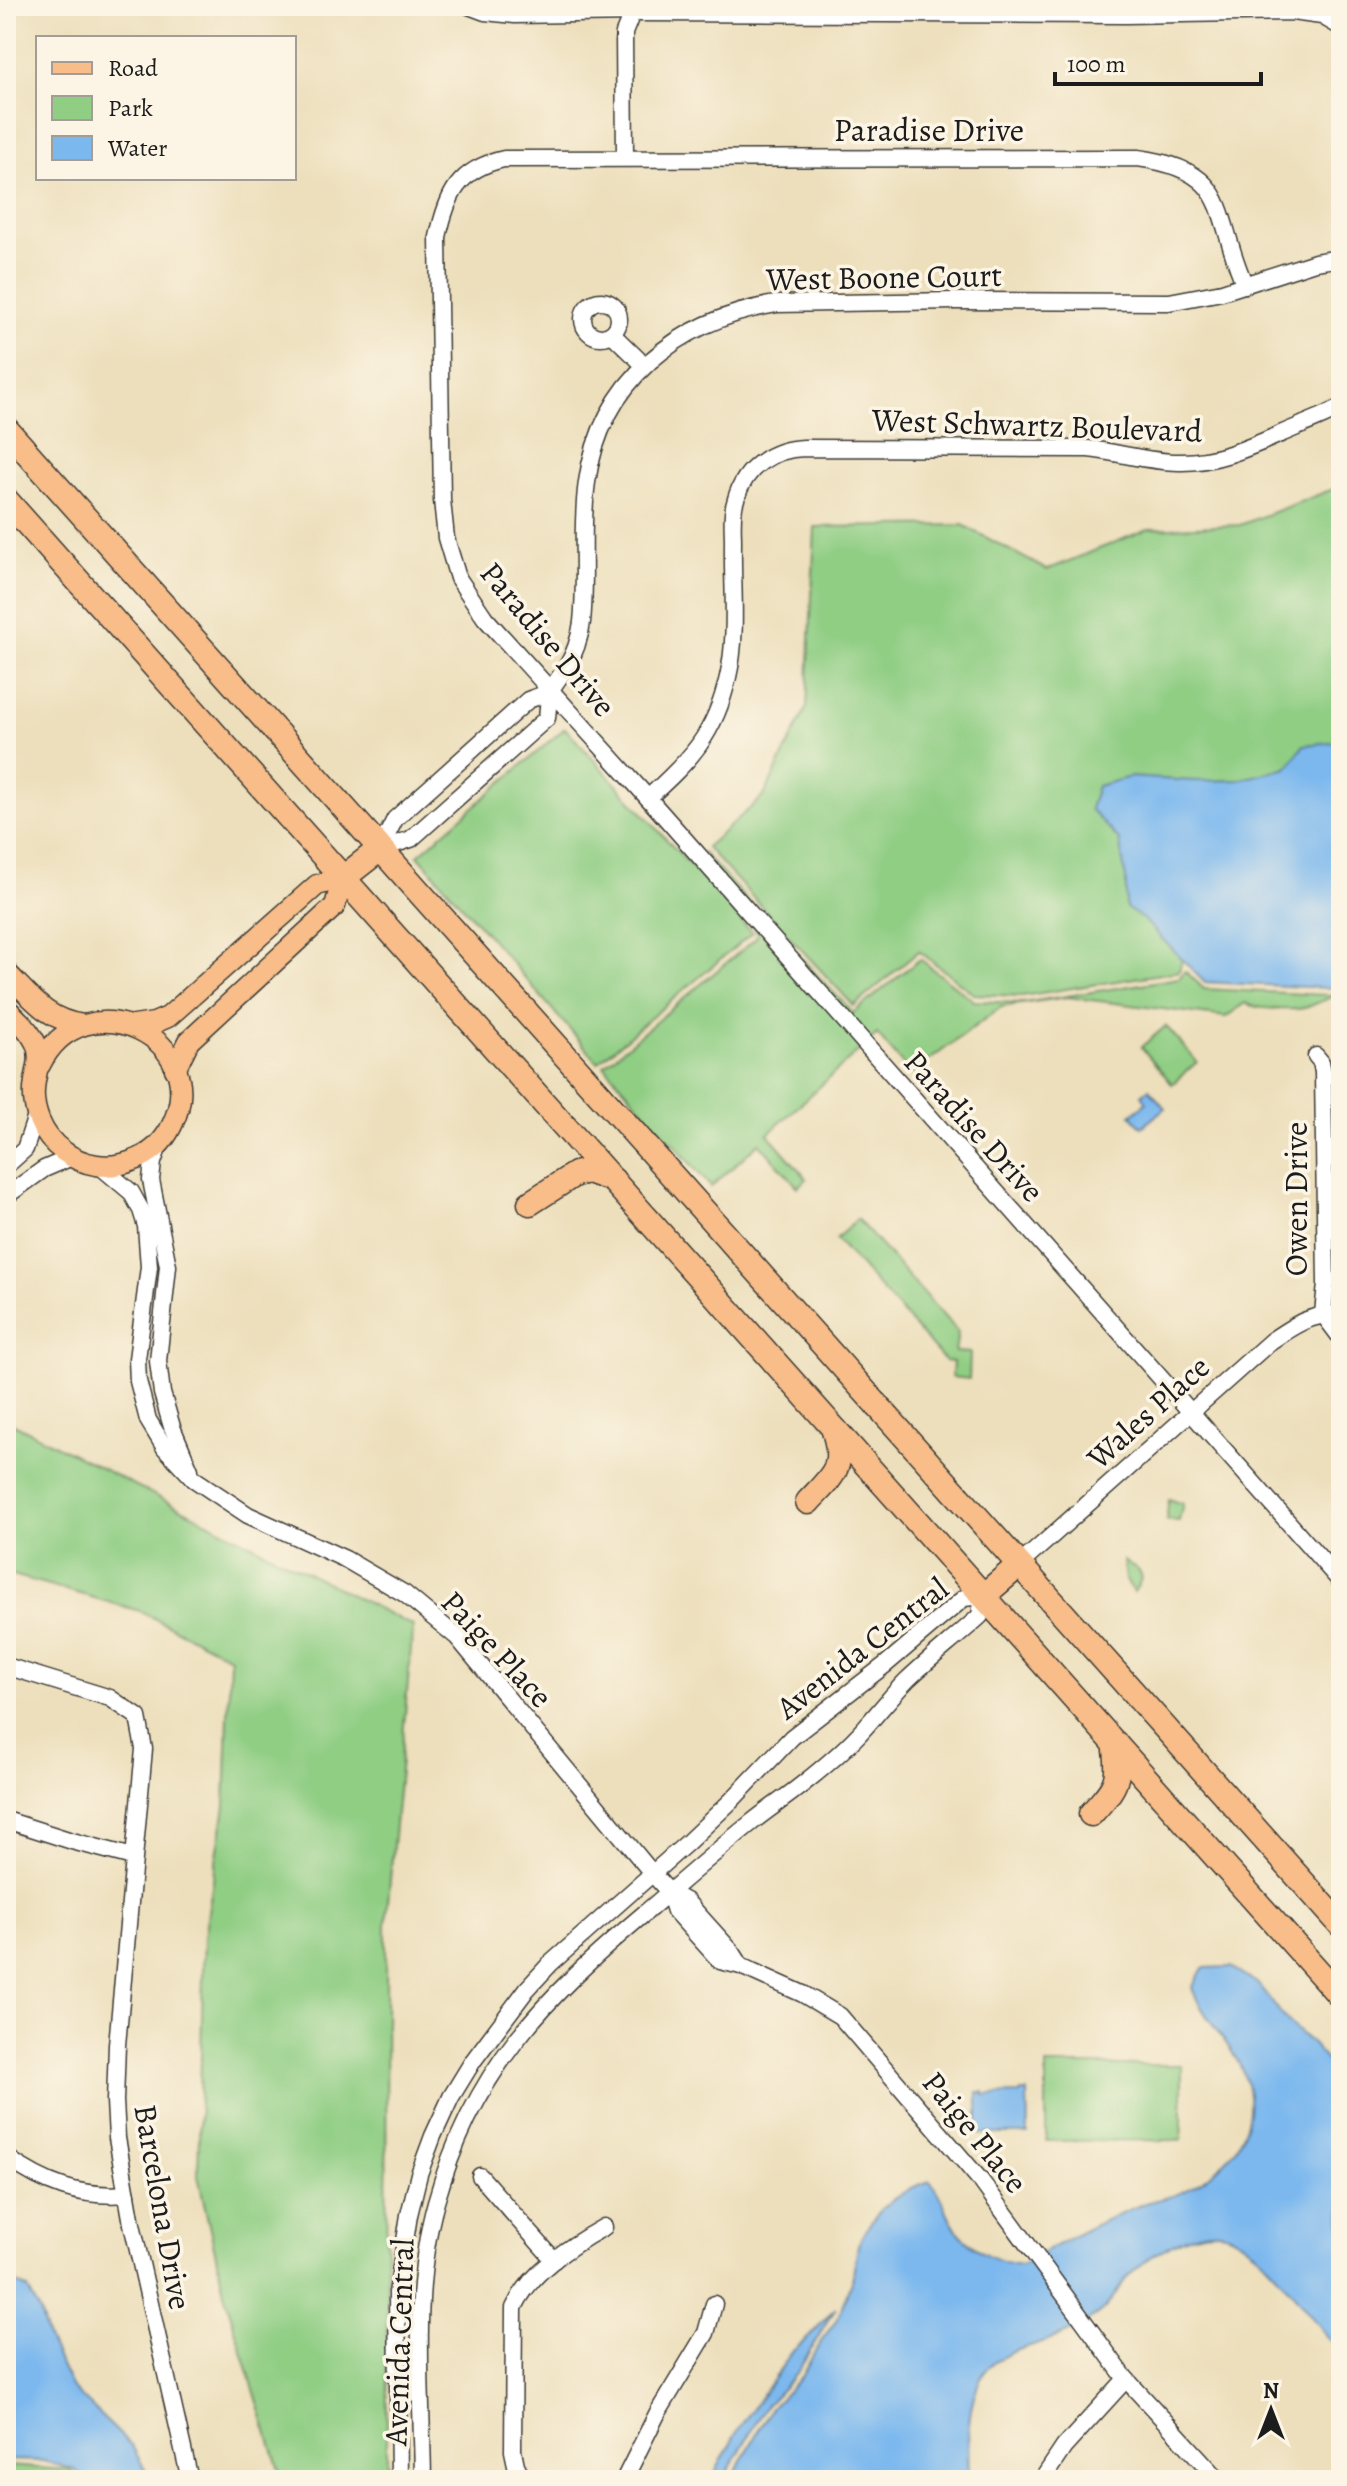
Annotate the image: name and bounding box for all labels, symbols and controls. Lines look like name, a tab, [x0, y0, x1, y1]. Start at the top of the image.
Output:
legend	[36, 36, 296, 180]
scale bar	[1055, 36, 1261, 86]
text: 100 m	[1067, 48, 1126, 80]
text: Road	[108, 52, 158, 84]
text: Park	[108, 92, 153, 124]
street label: Paradise Drive	[834, 108, 1024, 152]
text: Water	[107, 132, 168, 164]
street label: West Boone Court	[765, 253, 1002, 301]
street label: West Schwartz Boulevard	[870, 397, 1204, 453]
street label: Paradise Drive	[470, 552, 626, 726]
street label: Paradise Drive	[894, 1041, 1054, 1211]
street label: Owen Drive	[1274, 1122, 1318, 1276]
street label: Wales Place	[1076, 1345, 1219, 1480]
street label: Avenida Central	[766, 1567, 957, 1730]
street label: Paige Place	[431, 1581, 563, 1717]
street label: Paige Place	[912, 2062, 1038, 2202]
street label: Barcelona Drive	[123, 2101, 203, 2313]
street label: Avenida Central	[373, 2237, 425, 2448]
north arrow	[1231, 2370, 1311, 2450]
text: N	[1263, 2376, 1279, 2406]

